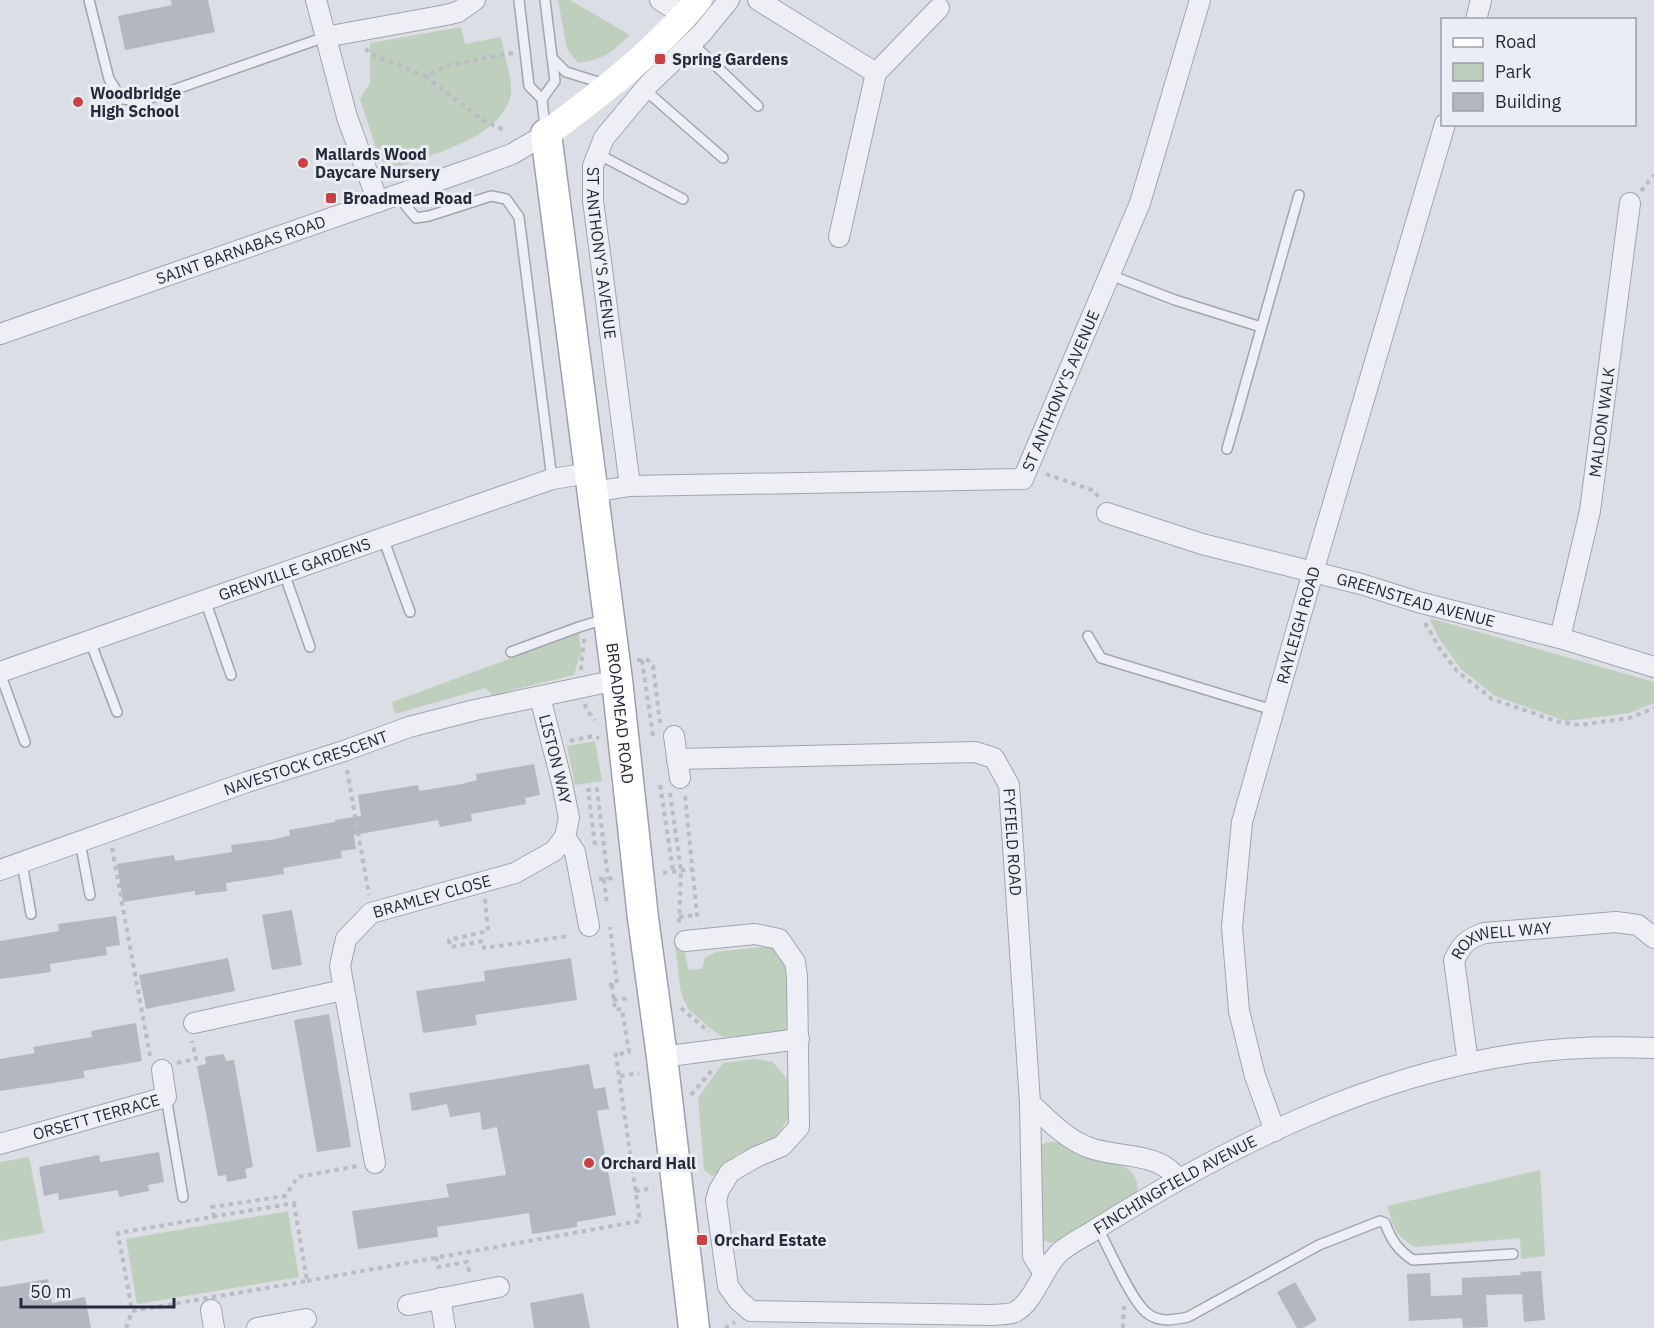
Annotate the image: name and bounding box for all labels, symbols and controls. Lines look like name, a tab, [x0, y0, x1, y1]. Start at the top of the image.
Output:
legend	[1441, 18, 1636, 126]
text: Road	[1495, 30, 1536, 53]
place label: Spring Gardens	[672, 49, 788, 69]
marker: Spring Gardens	[653, 52, 667, 66]
text: Park	[1495, 60, 1532, 83]
place label: Woodbridge High School	[90, 83, 181, 121]
text: Building	[1495, 90, 1562, 113]
marker: Woodbridge High School	[71, 95, 85, 109]
place label: Mallards Wood Daycare Nursery	[315, 144, 440, 182]
marker: Mallards Wood Daycare Nursery	[296, 156, 310, 170]
street label: ST ANTHONY'S AVENUE	[583, 167, 621, 340]
place label: Broadmead Road	[343, 188, 472, 208]
marker: Broadmead Road	[324, 191, 338, 205]
street label: SAINT BARNABAS ROAD	[153, 211, 328, 289]
street label: ST ANTHONY'S AVENUE	[1017, 307, 1104, 474]
street label: MALDON WALK	[1584, 366, 1619, 479]
street label: GRENVILLE GARDENS	[216, 533, 373, 605]
street label: RAYLEIGH ROAD	[1272, 564, 1324, 686]
street label: GREENSTEAD AVENUE	[1334, 568, 1497, 631]
street label: BROADMEAD ROAD	[602, 641, 638, 785]
street label: LISTON WAY	[535, 712, 576, 806]
street label: NAVESTOCK CRESCENT	[221, 726, 390, 799]
street label: FYFIELD ROAD	[999, 787, 1026, 896]
street label: BRAMLEY CLOSE	[371, 870, 493, 922]
street label: ROXWELL WAY	[1446, 917, 1553, 963]
street label: ORSETT TERRACE	[30, 1089, 162, 1144]
street label: FINCHINGFIELD AVENUE	[1090, 1130, 1260, 1238]
place label: Orchard Hall	[601, 1153, 696, 1173]
marker: Orchard Hall	[582, 1156, 596, 1170]
place label: Orchard Estate	[714, 1230, 826, 1250]
marker: Orchard Estate	[695, 1233, 709, 1247]
scale bar	[21, 1271, 174, 1309]
text: 50 m	[30, 1280, 72, 1303]

